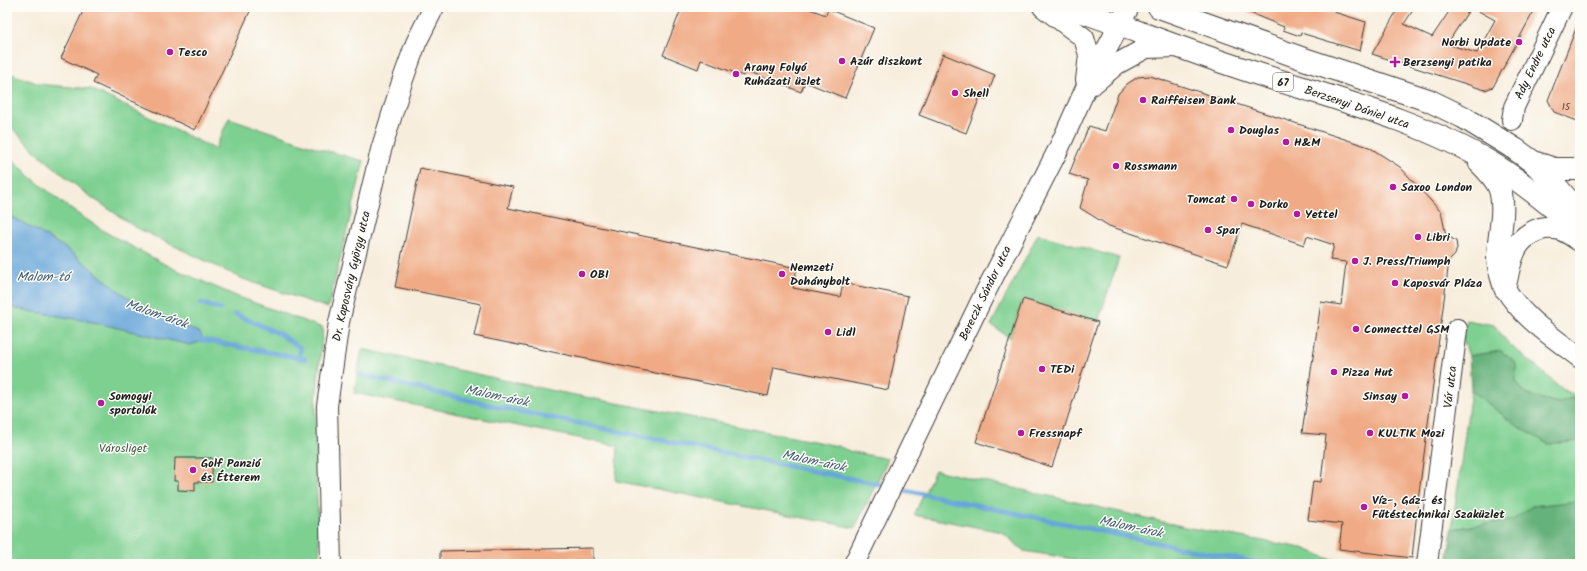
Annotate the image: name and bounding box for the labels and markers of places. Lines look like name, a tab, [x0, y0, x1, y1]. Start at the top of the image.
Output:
place label: Norbi Update	[1442, 33, 1511, 52]
marker: Norbi Update	[1514, 37, 1524, 47]
place label: Tesco	[178, 43, 208, 62]
marker: Tesco	[165, 47, 175, 57]
place label: Azúr diszkont	[850, 52, 923, 71]
place label: Berzsenyi patika	[1403, 53, 1492, 72]
marker: Azúr diszkont	[837, 56, 847, 66]
marker: Berzsenyi patika	[1390, 57, 1400, 67]
place label: Arany Folyó Ruházati üzlet	[744, 58, 822, 91]
marker: Arany Folyó Ruházati üzlet	[731, 69, 741, 79]
place label: Shell	[963, 84, 989, 103]
marker: Shell	[950, 88, 960, 98]
place label: Raiffeisen Bank	[1151, 91, 1237, 110]
marker: Raiffeisen Bank	[1138, 95, 1148, 105]
place label: Douglas	[1239, 121, 1279, 140]
marker: Douglas	[1226, 125, 1236, 135]
place label: H&M	[1294, 133, 1321, 152]
marker: H&M	[1281, 137, 1291, 147]
place label: Rossmann	[1124, 157, 1177, 176]
marker: Rossmann	[1111, 161, 1121, 171]
place label: Saxoo London	[1401, 178, 1473, 197]
marker: Saxoo London	[1388, 182, 1398, 192]
place label: Tomcat	[1187, 190, 1227, 209]
marker: Tomcat	[1229, 194, 1239, 204]
place label: Dorko	[1259, 195, 1289, 214]
marker: Dorko	[1246, 199, 1256, 209]
place label: Yettel	[1305, 205, 1338, 224]
marker: Yettel	[1292, 209, 1302, 219]
place label: Spar	[1216, 221, 1240, 240]
marker: Spar	[1203, 225, 1213, 235]
place label: Libri	[1426, 228, 1451, 247]
marker: Libri	[1413, 232, 1423, 242]
place label: J. Press/Triumph	[1363, 252, 1451, 271]
marker: J. Press/Triumph	[1350, 256, 1360, 266]
place label: Nemzeti Dohánybolt	[790, 258, 851, 291]
place label: OBI	[590, 265, 609, 284]
marker: OBI	[577, 269, 587, 279]
marker: Nemzeti Dohánybolt	[777, 269, 787, 279]
place label: Kaposvár Pláza	[1403, 274, 1482, 293]
marker: Kaposvár Pláza	[1390, 278, 1400, 288]
place label: Connecttel GSM	[1364, 320, 1450, 339]
place label: Lidl	[836, 323, 856, 342]
marker: Connecttel GSM	[1351, 324, 1361, 334]
marker: Lidl	[823, 327, 833, 337]
place label: TEDi	[1050, 360, 1075, 379]
place label: Pizza Hut	[1342, 363, 1394, 382]
marker: TEDi	[1037, 364, 1047, 374]
marker: Pizza Hut	[1329, 367, 1339, 377]
place label: Somogyi sportolók	[109, 387, 157, 420]
place label: Sinsay	[1363, 387, 1398, 406]
marker: Sinsay	[1400, 391, 1410, 401]
marker: Somogyi sportolók	[96, 398, 106, 408]
place label: Fressnapf	[1029, 424, 1083, 443]
place label: KULTIK Mozi	[1378, 424, 1445, 443]
marker: Fressnapf	[1016, 428, 1026, 438]
marker: KULTIK Mozi	[1365, 428, 1375, 438]
place label: Golf Panzió és Étterem	[201, 454, 262, 487]
marker: Golf Panzió és Étterem	[188, 465, 198, 475]
place label: Víz-, Gáz- és Fűtéstechnikai Szaküzlet	[1372, 491, 1505, 524]
marker: Víz-, Gáz- és Fűtéstechnikai Szaküzlet	[1359, 502, 1369, 512]

